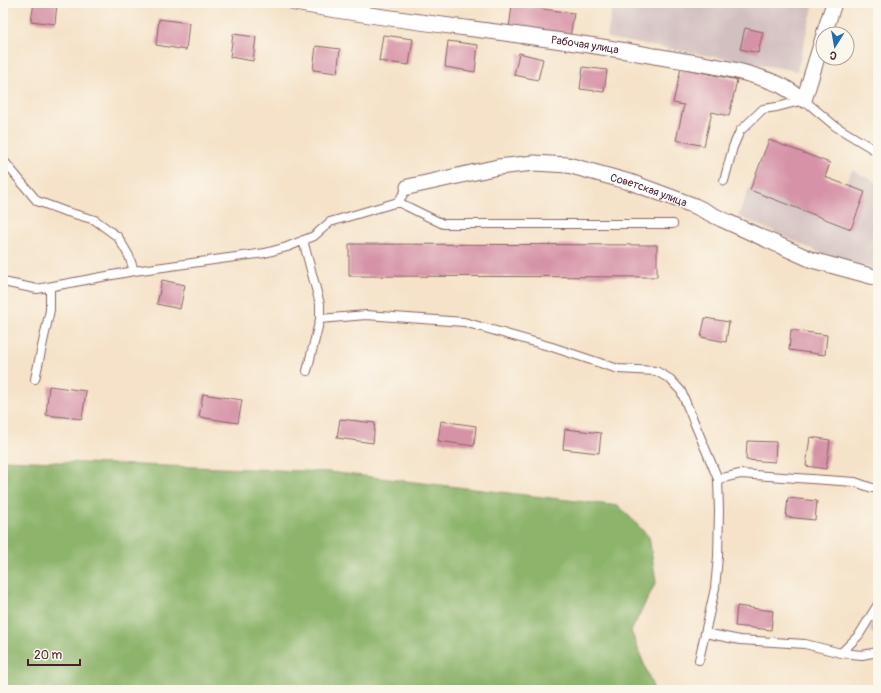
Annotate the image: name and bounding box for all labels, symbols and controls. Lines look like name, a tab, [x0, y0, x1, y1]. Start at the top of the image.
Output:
north arrow	[815, 26, 855, 66]
street label: Рабочая улица	[550, 33, 620, 57]
text: С	[828, 48, 838, 62]
street label: Советская улица	[609, 171, 689, 210]
scale bar	[28, 641, 80, 667]
text: 20 m	[34, 648, 63, 663]

